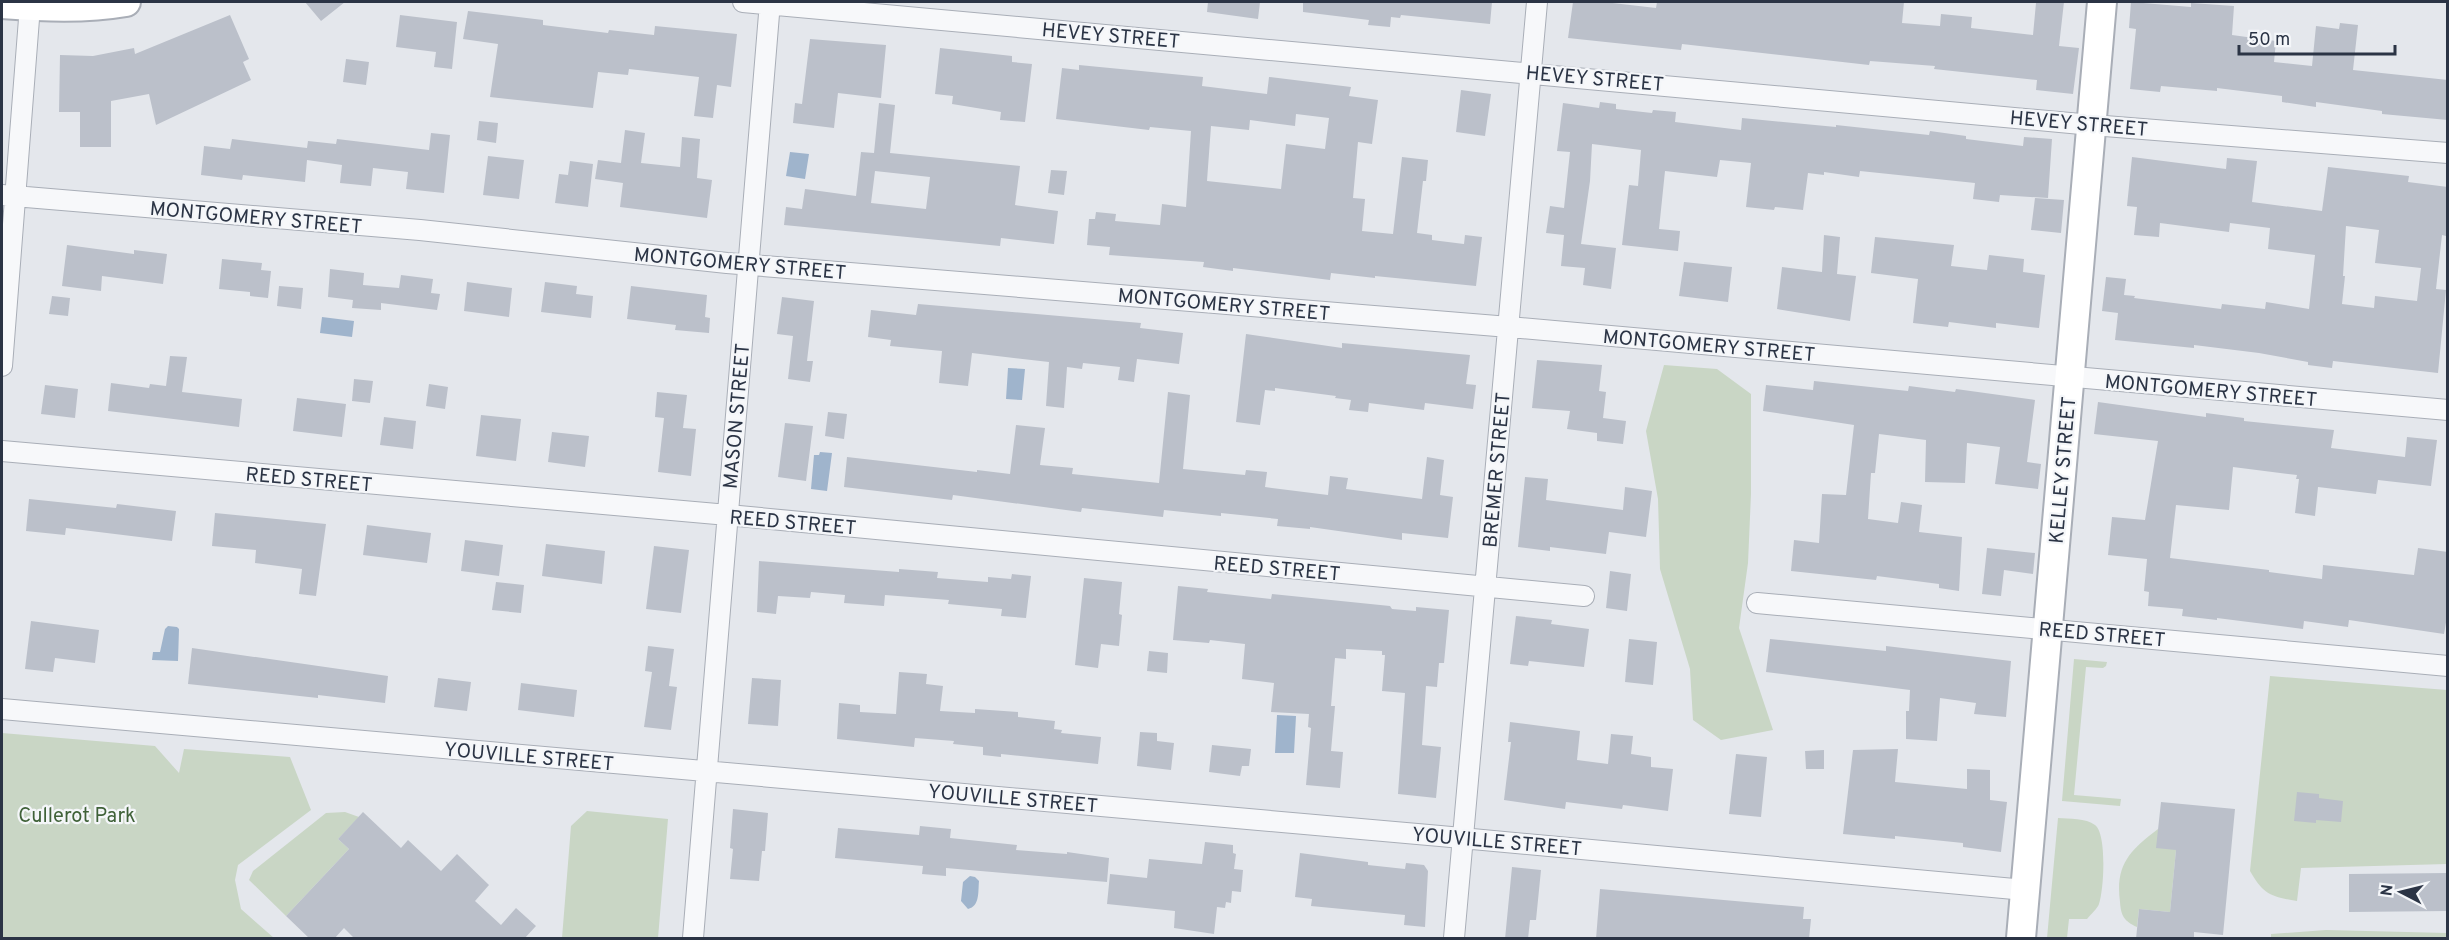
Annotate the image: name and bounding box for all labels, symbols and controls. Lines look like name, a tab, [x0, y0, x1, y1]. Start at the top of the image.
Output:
street label: HEVEY STREET	[1041, 18, 1181, 56]
scale bar	[2239, 18, 2395, 56]
text: 50 m	[2248, 29, 2290, 52]
street label: HEVEY STREET	[1525, 61, 1665, 99]
street label: HEVEY STREET	[2009, 106, 2149, 144]
street label: MONTGOMERY STREET	[148, 197, 363, 241]
street label: MONTGOMERY STREET	[632, 243, 847, 287]
street label: MONTGOMERY STREET	[1116, 284, 1331, 328]
street label: MONTGOMERY STREET	[1601, 325, 1816, 369]
street label: MASON STREET	[719, 342, 757, 490]
street label: MONTGOMERY STREET	[2103, 370, 2318, 414]
street label: BREMER STREET	[1478, 391, 1518, 549]
street label: KELLEY STREET	[2045, 395, 2083, 545]
street label: REED STREET	[244, 462, 373, 499]
street label: REED STREET	[728, 505, 857, 542]
street label: REED STREET	[1212, 551, 1341, 588]
street label: REED STREET	[2037, 617, 2166, 654]
street label: YOUVILLE STREET	[443, 738, 615, 778]
street label: YOUVILLE STREET	[927, 780, 1099, 820]
park label: Cullerot Park	[18, 804, 136, 830]
street label: YOUVILLE STREET	[1411, 823, 1583, 863]
north arrow	[2371, 862, 2431, 922]
text: N	[2377, 883, 2399, 897]

